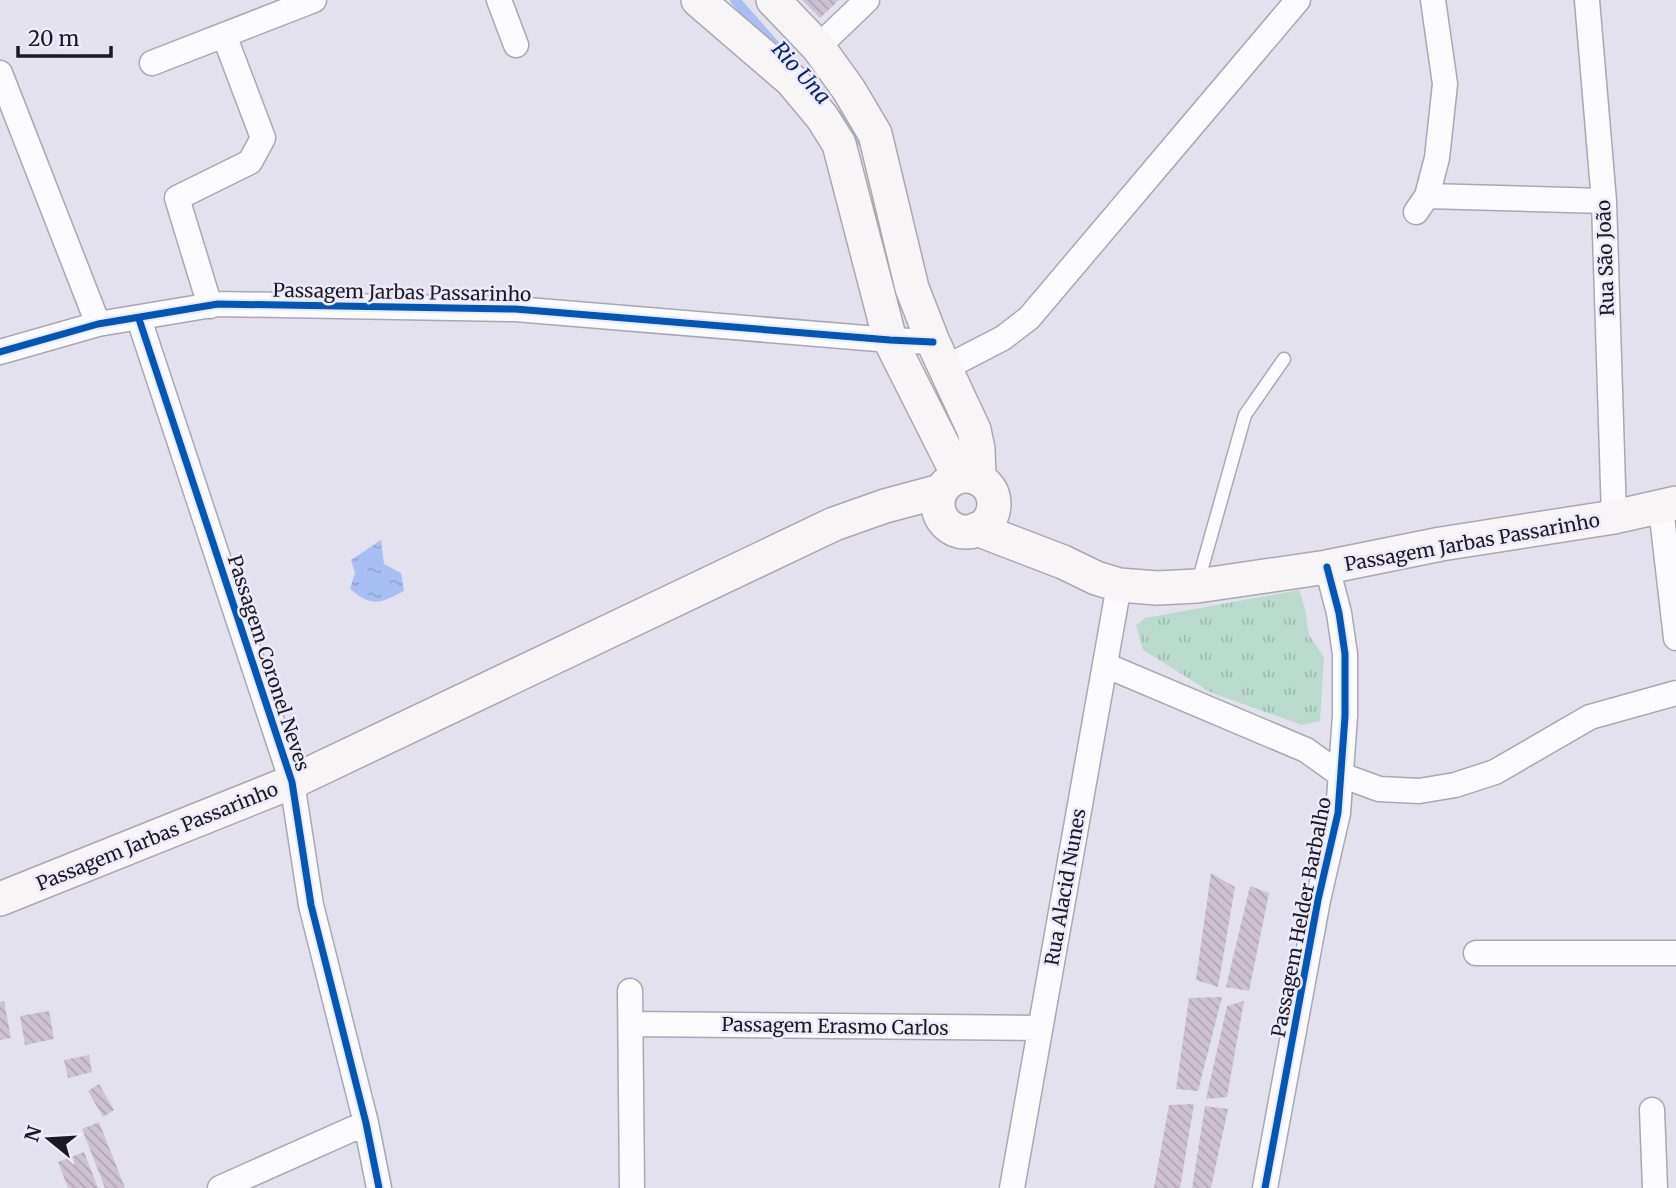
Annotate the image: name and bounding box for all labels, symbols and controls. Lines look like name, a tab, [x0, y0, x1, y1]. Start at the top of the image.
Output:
scale bar	[18, 14, 110, 58]
text: 20 m	[28, 25, 80, 52]
water label: Rio Una	[766, 36, 837, 110]
street label: Rua São João	[1591, 199, 1619, 317]
street label: Passagem Jarbas Passarinho	[272, 278, 532, 306]
street label: Passagem Jarbas Passarinho	[1343, 508, 1601, 576]
street label: Passagem Coronel Neves	[223, 552, 315, 774]
street label: Passagem Jarbas Passarinho	[33, 776, 281, 896]
street label: Passagem Helder Barbalho	[1266, 795, 1336, 1039]
street label: Rua Alacid Nunes	[1039, 807, 1091, 967]
street label: Passagem Erasmo Carlos	[721, 1012, 949, 1040]
north arrow	[14, 1104, 84, 1174]
text: N	[19, 1123, 47, 1145]

